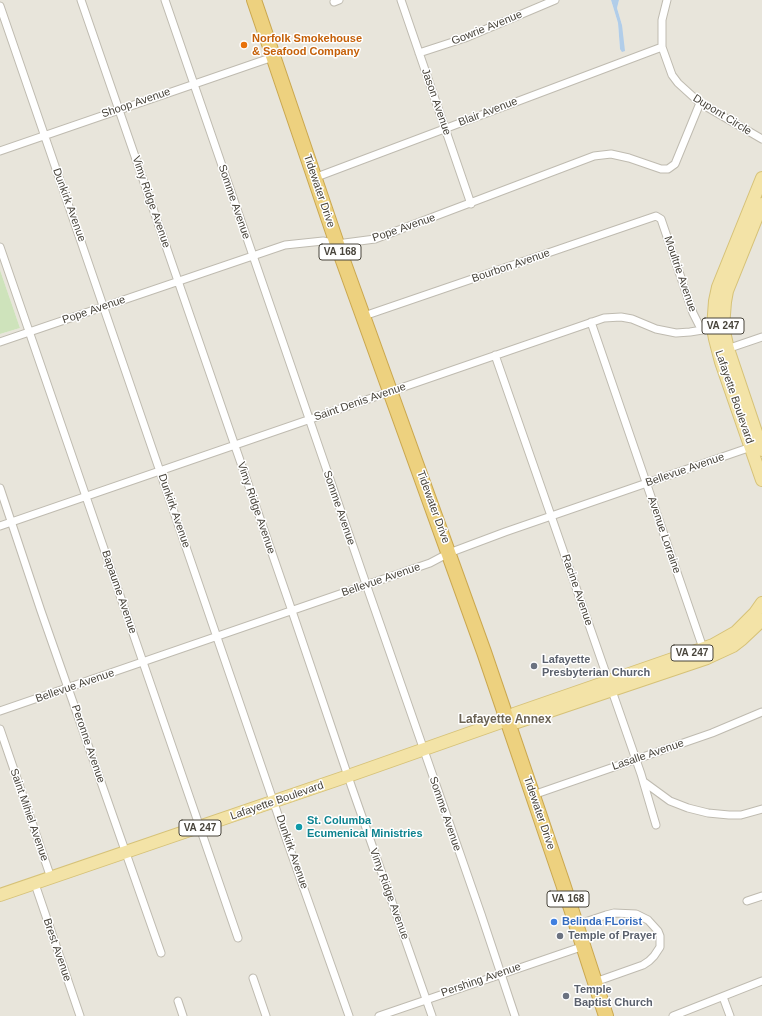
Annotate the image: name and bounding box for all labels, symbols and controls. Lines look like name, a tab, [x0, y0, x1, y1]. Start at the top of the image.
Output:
street label: Gowrie Avenue	[450, 8, 524, 48]
place label: Norfolk Smokehouse & Seafood Company	[252, 32, 362, 58]
marker: Norfolk Smokehouse & Seafood Company	[239, 40, 249, 50]
street label: Jason Avenue	[418, 67, 454, 137]
street label: Shoop Avenue	[100, 85, 172, 121]
street label: Dupont Circle	[690, 92, 754, 138]
street label: Blair Avenue	[457, 95, 519, 129]
street label: Tidewater Drive	[300, 153, 338, 229]
street label: Vimy Ridge Avenue	[129, 154, 173, 250]
street label: Somme Avenue	[215, 163, 253, 241]
street label: Dunkirk Avenue	[50, 166, 88, 244]
street label: Pope Avenue	[371, 211, 437, 245]
street label: Moultrie Avenue	[661, 234, 699, 314]
road number: VA 168	[319, 244, 361, 260]
street label: Bourbon Avenue	[470, 246, 552, 286]
street label: Pope Avenue	[61, 293, 127, 327]
road number: VA 247	[702, 318, 744, 334]
street label: Lafayette Boulevard	[712, 349, 756, 445]
street label: Saint Denis Avenue	[312, 380, 408, 424]
street label: Bellevue Avenue	[644, 450, 726, 490]
street label: Vimy Ridge Avenue	[234, 460, 278, 556]
street label: Somme Avenue	[320, 469, 358, 547]
street label: Tidewater Drive	[414, 469, 452, 545]
street label: Dunkirk Avenue	[155, 472, 193, 550]
street label: Avenue Lorraine	[645, 495, 683, 575]
street label: Bapaume Avenue	[99, 549, 139, 635]
street label: Racine Avenue	[559, 553, 595, 627]
street label: Bellevue Avenue	[340, 560, 422, 600]
road number: VA 247	[671, 645, 713, 661]
place label: Lafayette Presbyterian Church	[542, 653, 650, 679]
marker: Lafayette Presbyterian Church	[529, 661, 539, 671]
street label: Bellevue Avenue	[34, 666, 116, 706]
street label: Peronne Avenue	[68, 703, 108, 785]
district label: Lafayette Annex	[459, 713, 551, 727]
street label: Lasalle Avenue	[610, 737, 686, 773]
street label: Saint Mihiel Avenue	[7, 767, 51, 863]
street label: Somme Avenue	[426, 775, 464, 853]
street label: Tidewater Drive	[520, 775, 558, 851]
street label: Lafayette Boulevard	[229, 779, 325, 823]
street label: Dunkirk Avenue	[273, 813, 311, 891]
place label: St. Columba Ecumenical Ministries	[307, 814, 423, 840]
road number: VA 247	[179, 820, 221, 836]
marker: St. Columba Ecumenical Ministries	[294, 822, 304, 832]
street label: Vimy Ridge Avenue	[366, 847, 412, 941]
road number: VA 168	[547, 891, 589, 907]
place label: Belinda FLorist	[562, 915, 642, 929]
street label: Brest Avenue	[40, 917, 74, 983]
marker: Belinda FLorist	[549, 917, 559, 927]
place label: Temple of Prayer	[568, 929, 656, 943]
marker: Temple of Prayer	[555, 931, 565, 941]
street label: Pershing Avenue	[439, 960, 523, 1000]
place label: Temple Baptist Church	[574, 983, 653, 1009]
marker: Temple Baptist Church	[561, 991, 571, 1001]

